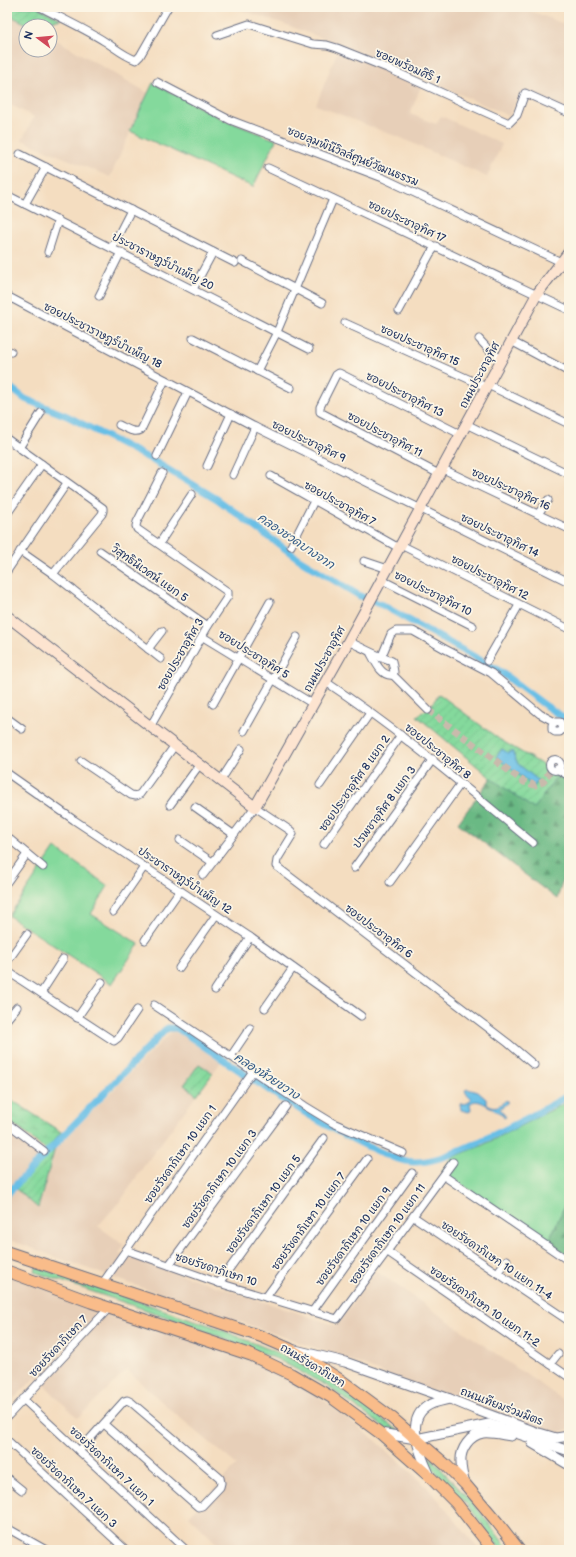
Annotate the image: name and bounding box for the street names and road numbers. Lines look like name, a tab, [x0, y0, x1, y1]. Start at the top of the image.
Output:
street label: ซอยพร้อมศิริ 1	[373, 45, 443, 87]
street label: ซอยลุมพินีวิลล์ศูนย์วัฒนธรรม	[284, 122, 421, 191]
street label: ซอยประชาอุทิศ 17	[365, 197, 449, 247]
street label: ประชาราษฎร์บำเพ็ญ 20	[109, 228, 217, 294]
street label: ซอยประชาราษฎร์บำเพ็ญ 18	[41, 298, 165, 372]
street label: ซอยประชาอุทิศ 15	[377, 321, 462, 371]
street label: ถนนประชาอุทิศ	[456, 339, 505, 411]
street label: ซอยประชาอุทิศ 13	[363, 368, 446, 422]
street label: ซอยประชาอุทิศ 11	[344, 408, 425, 461]
street label: ซอยประชาอุทิศ 9	[269, 417, 348, 467]
street label: ซอยประชาอุทิศ 16	[468, 465, 553, 515]
street label: ซอยประชาอุทิศ 7	[301, 478, 379, 530]
street label: ซอยประชาอุทิศ 14	[458, 510, 542, 562]
street label: วิสุทธินิเวศน์ แยก 5	[108, 540, 192, 606]
street label: ซอยประชาอุทิศ 12	[448, 551, 532, 605]
street label: ซอยประชาอุทิศ 10	[391, 567, 475, 621]
street label: ซอยประชาอุทิศ 3	[154, 615, 208, 694]
street label: ถนนประชาอุทิศ	[300, 623, 350, 695]
street label: ซอยประชาอุทิศ 5	[215, 627, 292, 683]
street label: ซอยประชาอุทิศ 8	[401, 720, 474, 783]
street label: ซอยประชาอุทิศ 8 แยก 2	[315, 732, 395, 835]
street label: ปรพชาอุทิศ 8 แยก 3	[349, 763, 420, 852]
street label: ประชาราษฎร์บำเพ็ญ 12	[135, 842, 236, 918]
street label: ซอยประชาอุทิศ 6	[341, 901, 416, 963]
street label: ซอยรัชดาภิเษก 10 แยก 1	[141, 1102, 219, 1206]
street label: ซอยรัชดาภิเษก 10 แยก 3	[178, 1126, 260, 1231]
street label: ซอยรัชดาภิเษก 10 แยก 5	[222, 1152, 304, 1256]
street label: ซอยรัชดาภิเษก 10 แยก 7	[268, 1169, 349, 1273]
street label: ซอยรัชดาภิเษก 10 แยก 11	[346, 1181, 428, 1287]
street label: ซอยรัชดาภิเษก 10 แยก 9	[312, 1184, 394, 1288]
street label: ซอยรัชดาภิเษก 10 แยก 11-4	[438, 1217, 556, 1303]
street label: ซอยรัชดาภิเษก 10	[173, 1249, 259, 1289]
street label: ซอยรัชดาภิเษก 10 แยก 11-2	[427, 1263, 543, 1350]
street label: ซอยรัชดาภิเษก 7	[26, 1312, 91, 1380]
street label: ถนนรัชดาภิเษก	[278, 1340, 348, 1390]
street label: ถนนเทียมร่วมมิตร	[459, 1383, 546, 1428]
street label: ซอยรัชดาภิเษก 7 แยก 1	[67, 1423, 157, 1509]
street label: ซอยรัชดาภิเษก 7 แยก 3	[28, 1443, 120, 1531]

